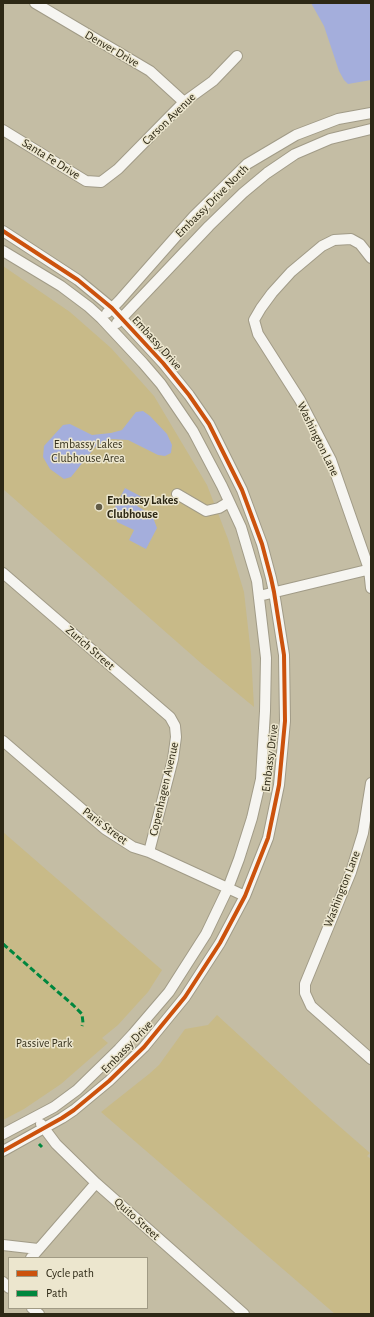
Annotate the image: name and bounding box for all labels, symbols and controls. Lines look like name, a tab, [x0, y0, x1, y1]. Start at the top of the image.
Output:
street label: Denver Drive	[82, 28, 142, 70]
street label: Carson Avenue	[139, 90, 199, 148]
street label: Santa Fe Drive	[19, 136, 83, 182]
street label: Embassy Drive North	[172, 161, 252, 241]
street label: Embassy Drive	[129, 313, 185, 373]
street label: Washington Lane	[294, 399, 342, 479]
park label: Embassy Lakes Clubhouse Area	[51, 437, 125, 465]
place label: Embassy Lakes Clubhouse	[107, 493, 178, 521]
marker: Embassy Lakes Clubhouse	[94, 502, 104, 512]
street label: Zurich Street	[63, 623, 117, 673]
street label: Embassy Drive	[259, 723, 281, 793]
street label: Copenhagen Avenue	[146, 741, 182, 837]
street label: Paris Street	[80, 804, 130, 848]
street label: Washington Lane	[321, 849, 363, 929]
street label: Embassy Drive	[98, 1018, 156, 1076]
park label: Passive Park	[16, 1036, 72, 1050]
street label: Quito Street	[111, 1195, 163, 1243]
legend	[8, 1257, 148, 1309]
text: Cycle path	[46, 1267, 94, 1279]
text: Path	[46, 1287, 68, 1299]

